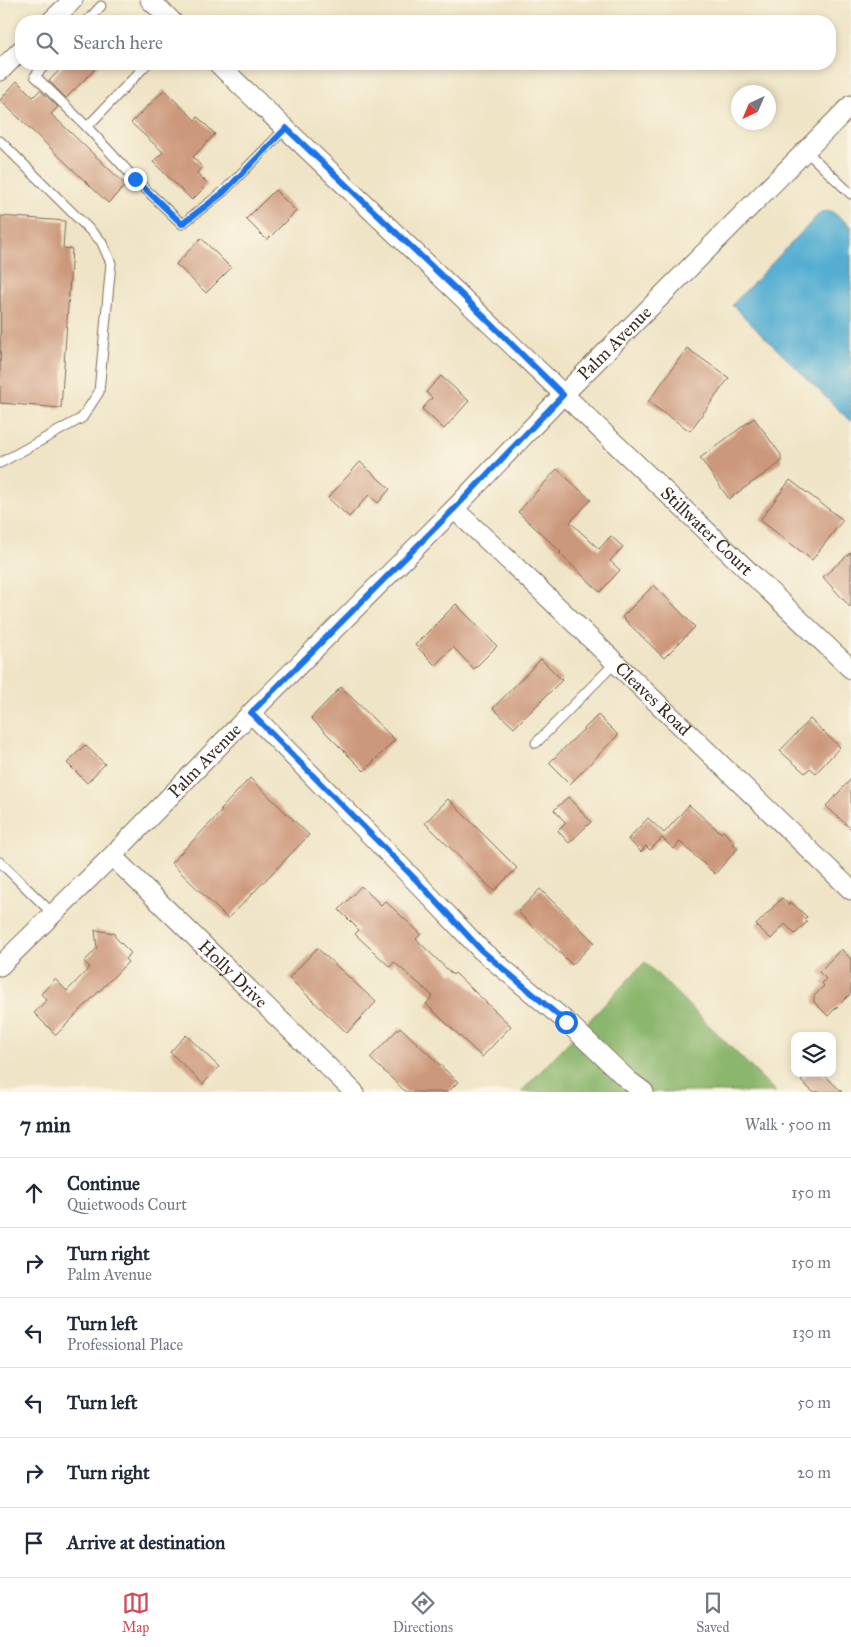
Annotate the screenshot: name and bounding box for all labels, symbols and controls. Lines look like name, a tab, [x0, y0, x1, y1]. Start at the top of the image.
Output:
search box	[15, 15, 836, 70]
icon: search	[33, 29, 61, 57]
text: Search here	[73, 31, 163, 54]
north arrow	[731, 85, 776, 130]
route end	[124, 168, 147, 191]
street label: Palm Avenue	[573, 301, 656, 385]
street label: Stillwater Court	[656, 482, 758, 581]
street label: Cleaves Road	[610, 657, 695, 740]
street label: Palm Avenue	[164, 719, 246, 803]
street label: Holly Drive	[194, 935, 272, 1013]
route start	[555, 1011, 578, 1034]
map controls	[791, 1032, 836, 1077]
button: layers	[791, 1032, 836, 1077]
text: 7 min	[20, 1112, 71, 1138]
text: Walk · 500 m	[745, 1115, 831, 1134]
text: Continue	[67, 1172, 140, 1195]
icon: ahead	[20, 1179, 48, 1207]
text: 150 m	[791, 1183, 831, 1202]
text: Quietwoods Court	[67, 1195, 187, 1214]
text: Turn right	[67, 1242, 150, 1265]
icon: right	[20, 1249, 48, 1277]
text: 150 m	[791, 1253, 831, 1272]
text: Palm Avenue	[67, 1265, 152, 1284]
text: Turn left	[67, 1312, 137, 1335]
icon: left	[20, 1319, 48, 1347]
text: 130 m	[792, 1323, 831, 1342]
text: Professional Place	[67, 1335, 183, 1354]
icon: left	[20, 1389, 48, 1417]
text: Turn left	[67, 1391, 137, 1414]
text: 50 m	[797, 1393, 831, 1412]
icon: right	[20, 1459, 48, 1487]
text: Turn right	[67, 1461, 150, 1484]
text: 20 m	[797, 1463, 831, 1482]
icon: arrive	[20, 1529, 48, 1557]
text: Arrive at destination	[67, 1531, 225, 1554]
tab: Map	[122, 1589, 150, 1636]
tab: Directions	[393, 1589, 453, 1636]
tab: Saved	[696, 1589, 729, 1636]

